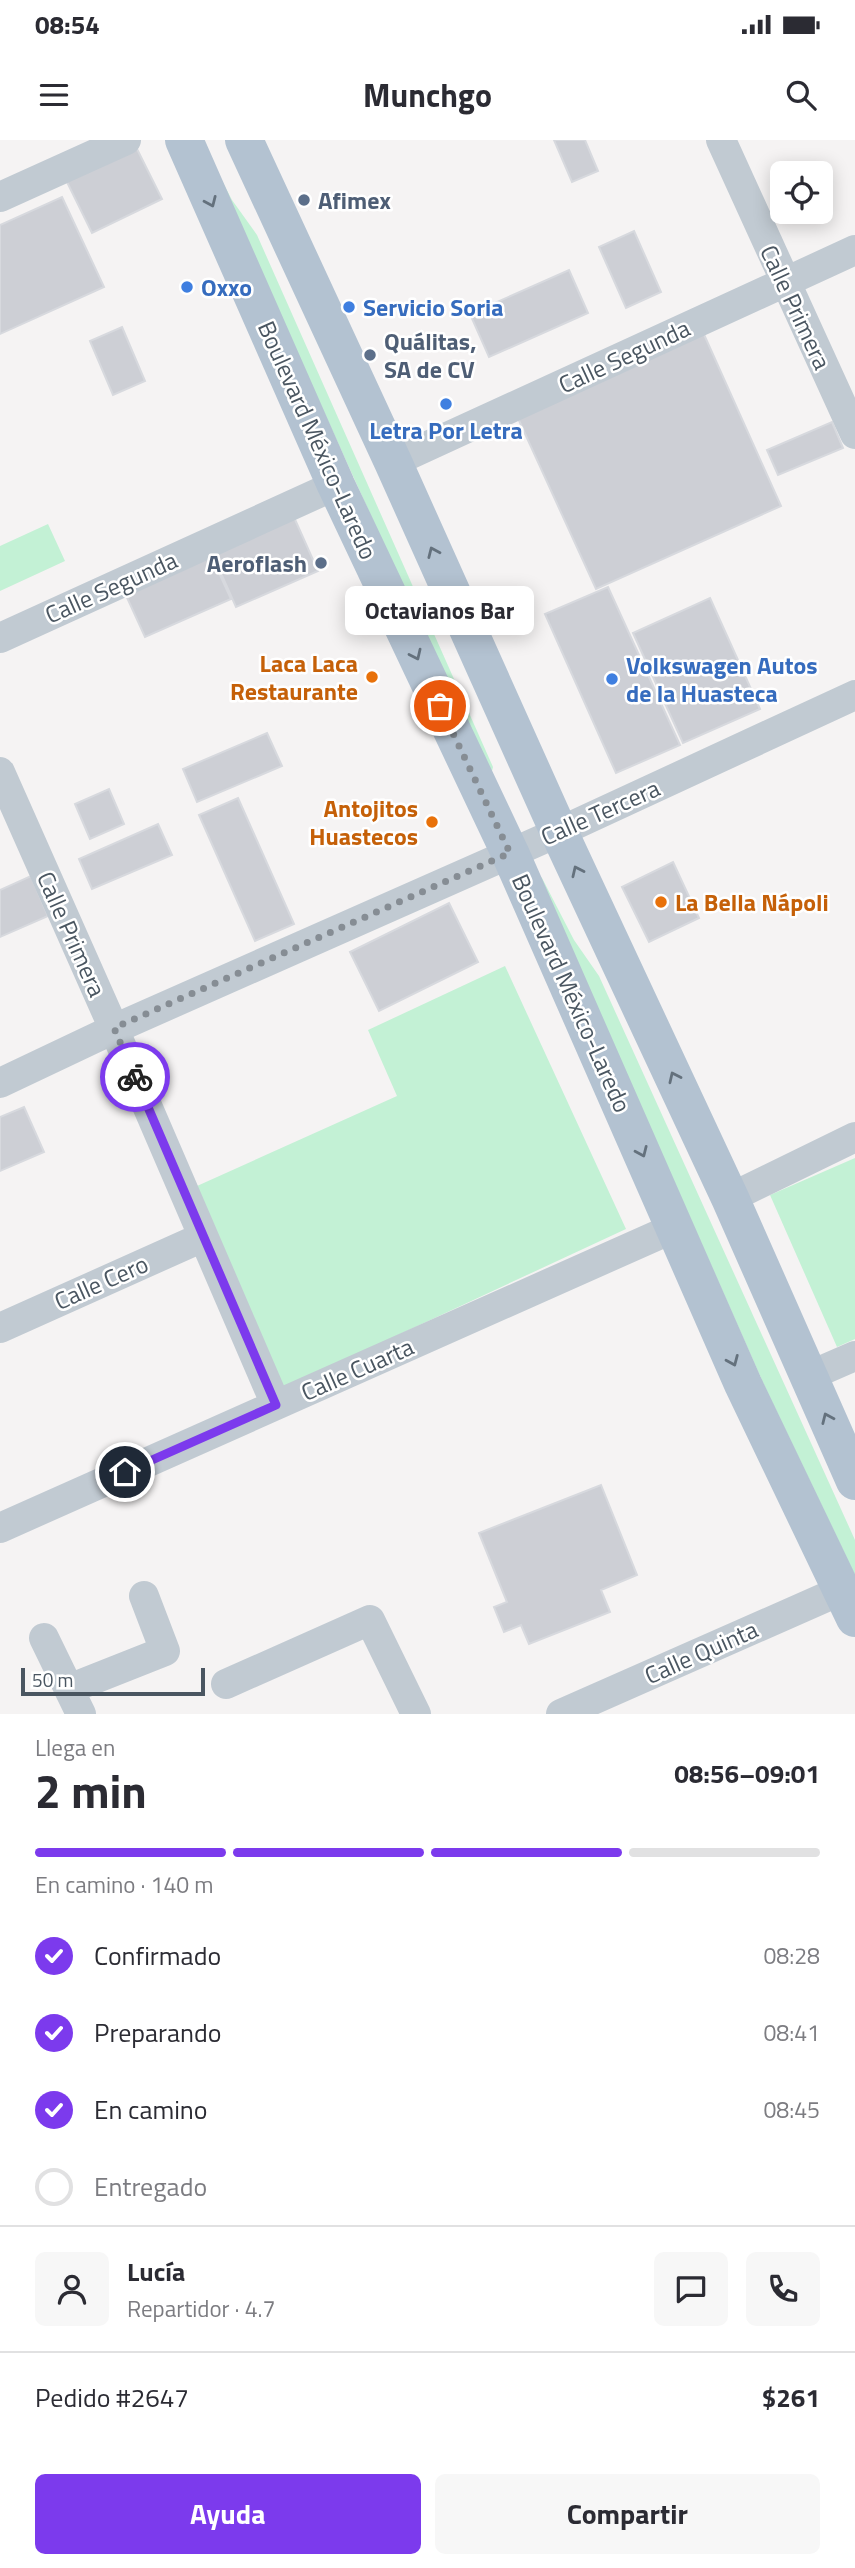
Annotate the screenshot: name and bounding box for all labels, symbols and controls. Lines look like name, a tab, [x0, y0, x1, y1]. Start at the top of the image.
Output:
text: 08:54	[35, 5, 100, 44]
text: Munchgo	[363, 71, 492, 119]
icon: menu	[35, 76, 73, 114]
icon: search	[782, 76, 820, 114]
map controls	[770, 161, 833, 224]
button: locate	[770, 161, 833, 224]
place label: Afimex	[318, 182, 391, 218]
marker: Afimex	[296, 192, 312, 208]
one-way arrow	[203, 195, 217, 208]
street label: Calle Primera	[751, 239, 841, 375]
place label: Oxxo	[201, 269, 252, 305]
marker: Oxxo	[179, 279, 195, 295]
place label: Servicio Soria	[363, 289, 504, 325]
marker: Servicio Soria	[341, 299, 357, 315]
street label: Calle Segunda	[552, 310, 696, 402]
street label: Boulevard México-Laredo	[249, 315, 387, 565]
place label: Quálitas, SA de CV	[384, 323, 477, 387]
marker: Quálitas, SA de CV	[362, 347, 378, 363]
marker: Letra Por Letra	[438, 396, 454, 412]
place label: Letra Por Letra	[369, 412, 523, 448]
street label: Calle Segunda	[39, 542, 183, 632]
place label: Aeroflash	[207, 545, 307, 581]
one-way arrow	[427, 546, 441, 559]
marker: Aeroflash	[313, 555, 329, 571]
callout: Octavianos Bar	[346, 587, 534, 636]
text: Octavianos Bar	[365, 593, 514, 628]
place label: Laca Laca Restaurante	[230, 645, 358, 709]
place label: Volkswagen Autos de la Huasteca	[626, 647, 818, 711]
one-way arrow	[408, 648, 422, 660]
marker: Laca Laca Restaurante	[364, 669, 380, 685]
marker: Volkswagen Autos de la Huasteca	[604, 671, 620, 687]
pin	[410, 676, 470, 736]
icon: bag	[421, 687, 459, 725]
street label: Calle Tercera	[535, 770, 665, 854]
place label: Antojitos Huastecos	[309, 790, 418, 854]
marker: Antojitos Huastecos	[424, 814, 440, 830]
street label: Calle Primera	[28, 866, 116, 1002]
one-way arrow	[571, 866, 585, 878]
street label: Boulevard México-Laredo	[503, 868, 641, 1118]
place label: La Bella Nápoli	[675, 884, 829, 920]
marker: La Bella Nápoli	[653, 894, 669, 910]
courier	[100, 1042, 170, 1112]
icon: bike	[116, 1058, 154, 1096]
one-way arrow	[668, 1072, 682, 1084]
one-way arrow	[634, 1145, 648, 1157]
street label: Calle Cero	[48, 1245, 154, 1319]
street label: Calle Cuarta	[295, 1328, 419, 1410]
one-way arrow	[725, 1354, 739, 1366]
one-way arrow	[822, 1413, 836, 1425]
pin	[95, 1442, 155, 1502]
icon: home	[106, 1453, 144, 1491]
street label: Calle Quinta	[639, 1611, 763, 1693]
scale bar	[21, 1665, 205, 1697]
text: 50 m	[32, 1665, 73, 1694]
text: Llega en	[35, 1730, 115, 1765]
text: 08:56–09:01	[674, 1754, 820, 1793]
text: 2 min	[35, 1756, 147, 1826]
text: En camino · 140 m	[35, 1867, 213, 1902]
text: Confirmado	[94, 1936, 221, 1975]
icon: check	[35, 1937, 73, 1975]
text: 08:28	[763, 1938, 820, 1973]
text: Preparando	[94, 2013, 221, 2052]
icon: check	[35, 2014, 73, 2052]
text: 08:41	[763, 2015, 820, 2050]
text: En camino	[94, 2090, 208, 2129]
icon: check	[35, 2091, 73, 2129]
text: 08:45	[763, 2092, 820, 2127]
text: Entregado	[94, 2167, 207, 2206]
button: person	[35, 2252, 109, 2326]
text: Lucía	[127, 2252, 185, 2291]
button: chat	[654, 2252, 728, 2326]
button: phone	[746, 2252, 820, 2326]
text: Repartidor · 4.7	[127, 2291, 275, 2326]
text: Pedido #2647	[35, 2378, 189, 2417]
text: $261	[762, 2378, 820, 2417]
button: Ayuda	[35, 2474, 421, 2554]
button: Compartir	[435, 2474, 820, 2554]

